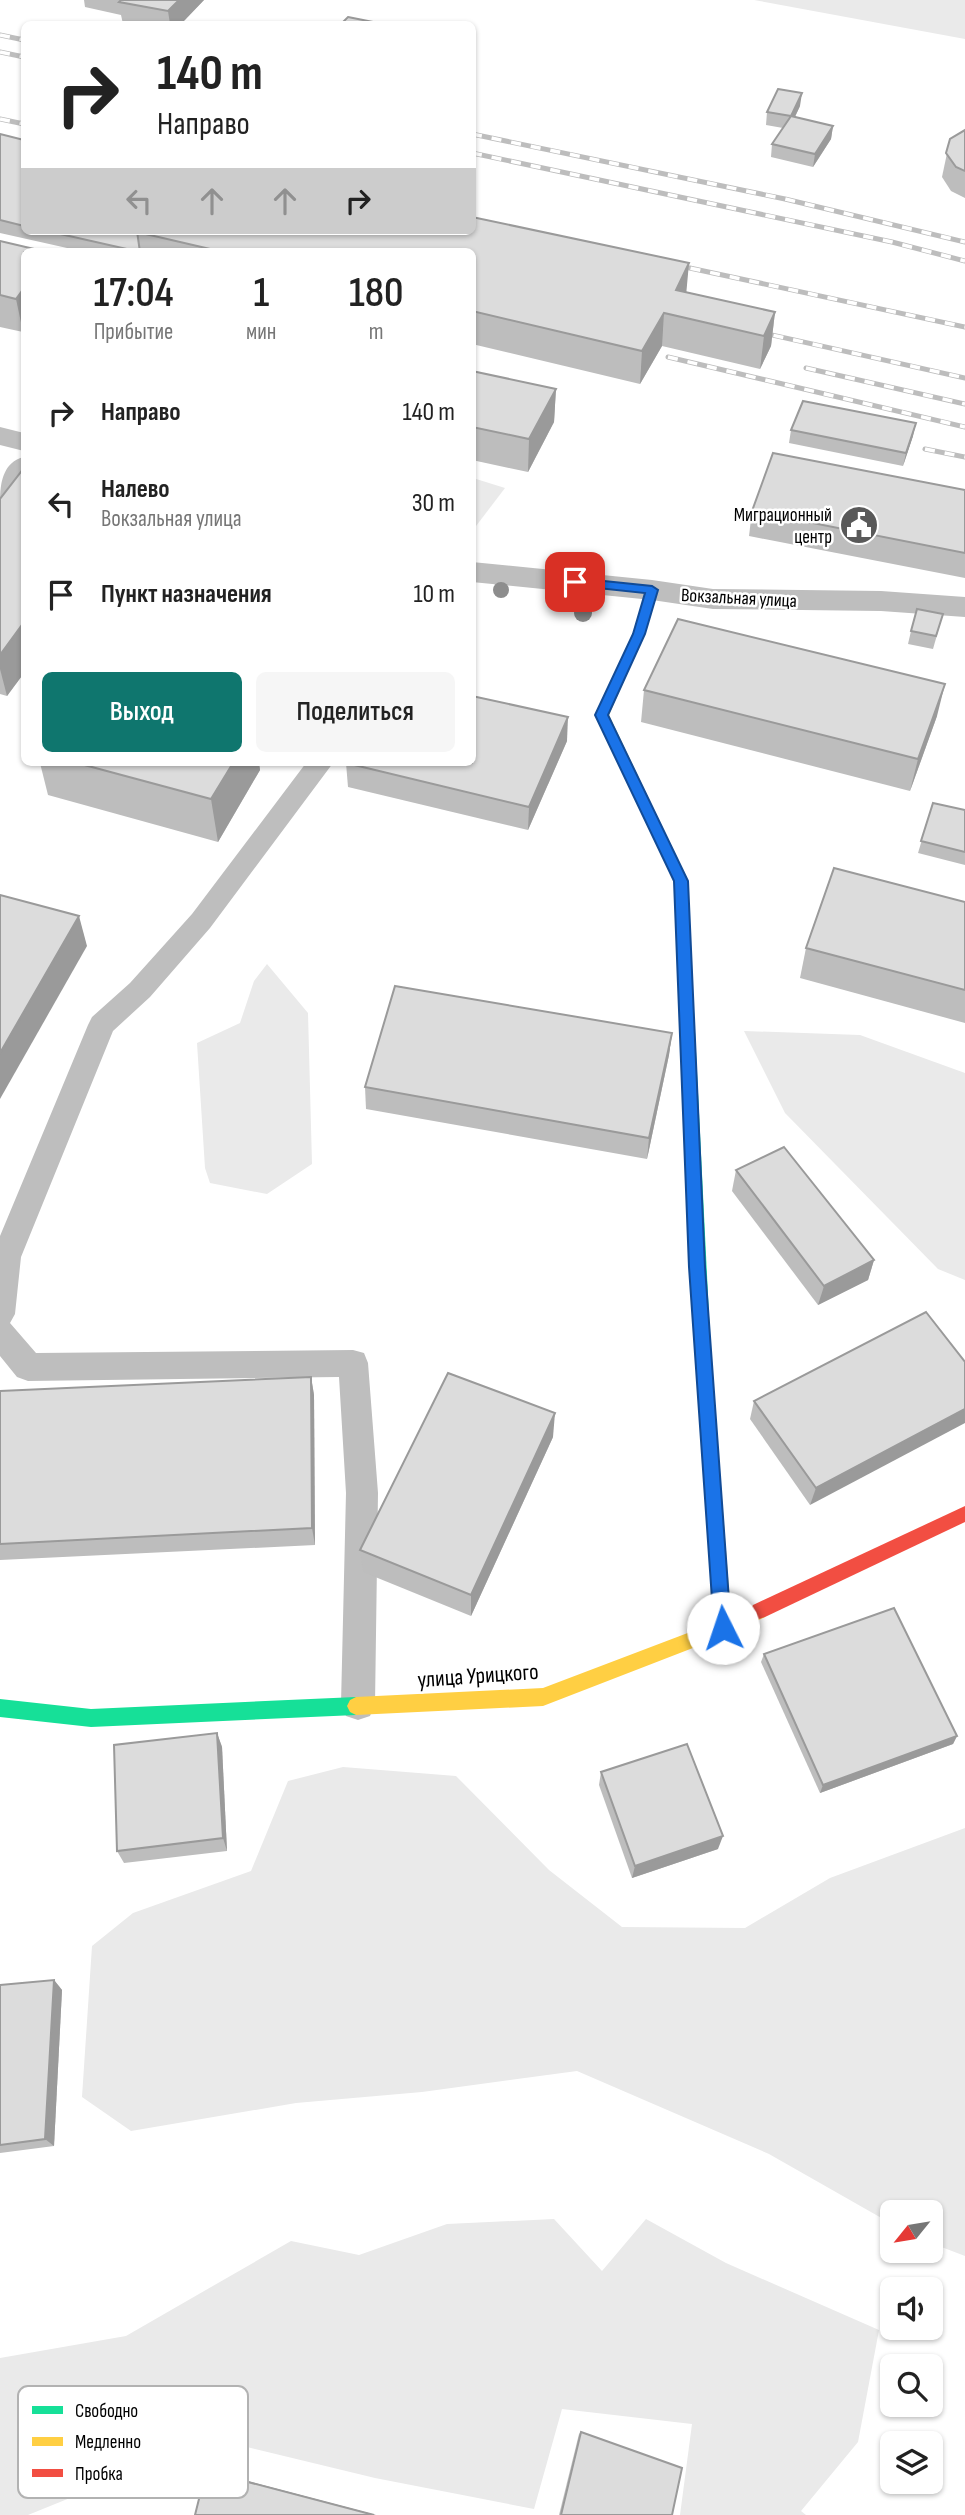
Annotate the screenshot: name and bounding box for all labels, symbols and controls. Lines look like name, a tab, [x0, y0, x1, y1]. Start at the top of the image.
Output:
text: 140 m	[157, 45, 263, 104]
icon: right	[42, 49, 133, 140]
text: Направо	[157, 105, 250, 144]
icon: left	[120, 182, 158, 220]
icon: ahead	[193, 182, 231, 220]
icon: ahead	[266, 182, 304, 220]
icon: right	[339, 182, 377, 220]
text: 17:04	[94, 268, 173, 319]
text: 1	[253, 268, 269, 319]
text: 180	[349, 268, 403, 319]
text: Прибытие	[94, 318, 173, 346]
text: мин	[246, 318, 276, 346]
text: m	[369, 318, 384, 346]
icon: right	[42, 394, 80, 432]
text: Направо	[101, 397, 180, 428]
text: 140 m	[403, 397, 455, 428]
text: Налево	[101, 474, 170, 505]
icon: left	[42, 485, 80, 523]
text: 30 m	[412, 488, 455, 519]
place label: Миграционный центр	[734, 504, 832, 549]
public building icon: Миграционный центр	[838, 504, 880, 546]
text: Вокзальная улица	[101, 505, 242, 533]
pin	[545, 552, 605, 612]
icon: arrive	[556, 563, 594, 601]
icon: arrive	[42, 576, 80, 614]
text: Пункт назначения	[101, 579, 272, 610]
text: 10 m	[413, 579, 455, 610]
street label: Вокзальная улица	[680, 584, 798, 613]
button: Выход	[42, 672, 242, 752]
button: Поделиться	[256, 672, 455, 752]
position arrow	[686, 1591, 760, 1665]
street label: улица Урицкого	[417, 1658, 540, 1694]
north arrow	[880, 2200, 943, 2263]
map controls	[880, 2200, 943, 2494]
button: sound	[880, 2277, 943, 2340]
button: search	[880, 2354, 943, 2417]
legend	[18, 2386, 248, 2498]
text: Свободно	[75, 2400, 138, 2423]
text: Медленно	[75, 2431, 141, 2454]
button: layers	[880, 2431, 943, 2494]
text: Пробка	[75, 2463, 123, 2486]

